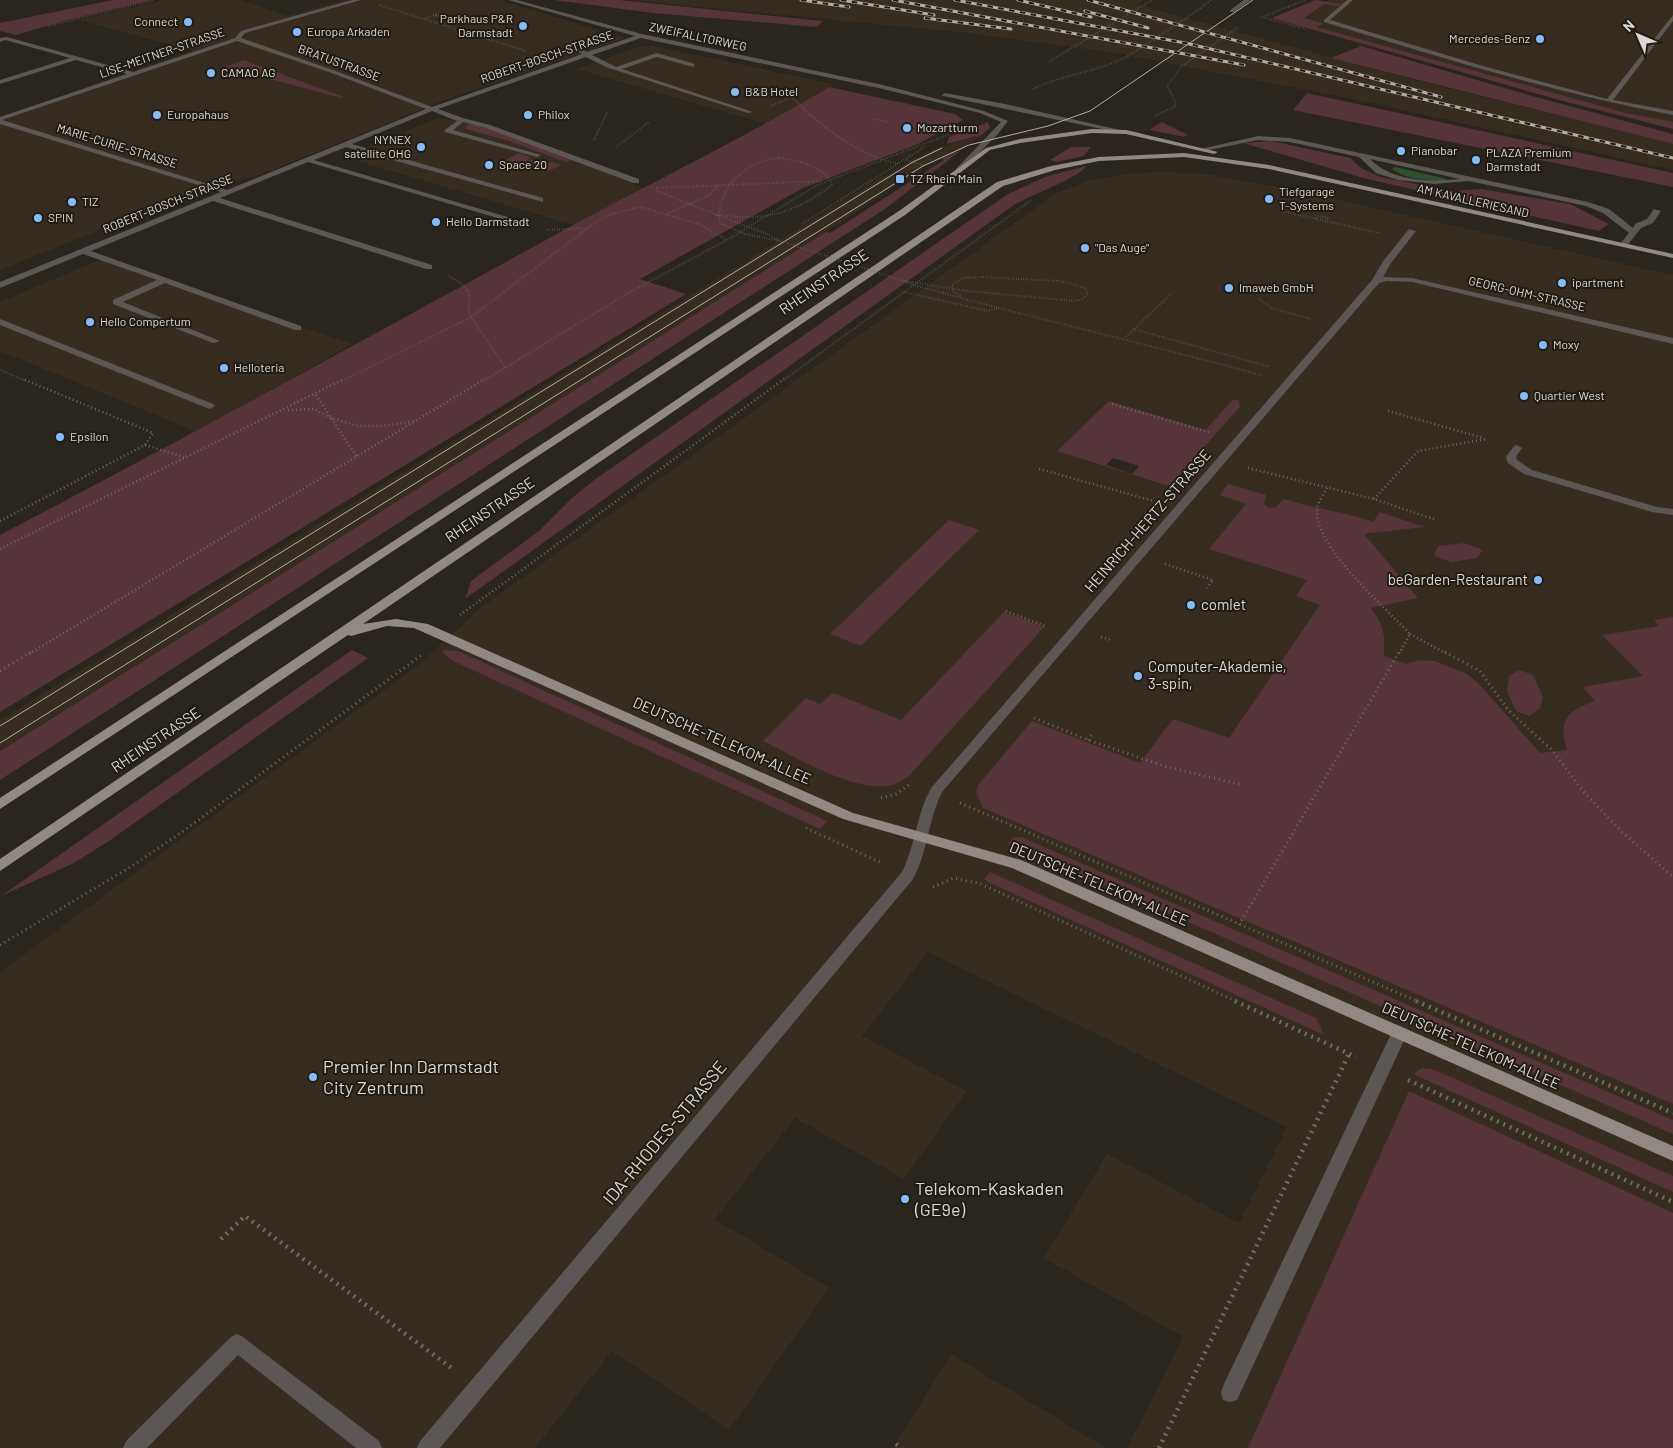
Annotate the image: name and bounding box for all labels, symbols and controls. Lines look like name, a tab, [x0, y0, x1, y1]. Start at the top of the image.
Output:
north arrow	[1613, 10, 1663, 60]
place label: Parkhaus P&R Darmstadt	[440, 11, 513, 39]
place label: Connect	[134, 14, 178, 28]
marker: Connect	[182, 16, 194, 28]
text: N	[1619, 16, 1638, 35]
street label: ZWEIFALLTORWEG	[648, 19, 748, 53]
marker: Parkhaus P&R Darmstadt	[517, 20, 529, 32]
street label: LISE-MEITNER-STRASSE	[97, 24, 226, 80]
place label: Europa Arkaden	[307, 24, 390, 38]
marker: Europa Arkaden	[291, 26, 303, 38]
street label: ROBERT-BOSCH-STRASSE	[479, 27, 615, 85]
place label: Mercedes-Benz	[1449, 31, 1530, 45]
marker: Mercedes-Benz	[1534, 33, 1546, 45]
street label: BRATUSTRASSE	[297, 41, 382, 83]
place label: CAMAO AG	[221, 65, 276, 79]
marker: CAMAO AG	[205, 67, 217, 79]
place label: B&B Hotel	[745, 84, 798, 98]
marker: B&B Hotel	[729, 86, 741, 98]
place label: Europahaus	[167, 107, 229, 121]
place label: Philox	[538, 107, 570, 121]
marker: Europahaus	[151, 109, 163, 121]
marker: Philox	[522, 109, 534, 121]
street label: MARIE-CURIE-STRASSE	[55, 120, 179, 170]
place label: Mozartturm	[917, 120, 978, 134]
marker: Mozartturm	[901, 122, 913, 134]
place label: NYNEX satellite OHG	[344, 132, 411, 160]
marker: NYNEX satellite OHG	[415, 141, 427, 153]
place label: Pianobar	[1411, 143, 1458, 157]
marker: Pianobar	[1395, 145, 1407, 157]
place label: PLAZA Premium Darmstadt	[1486, 145, 1571, 173]
marker: PLAZA Premium Darmstadt	[1470, 154, 1482, 166]
place label: Space 20	[499, 157, 547, 171]
marker: Space 20	[483, 159, 495, 171]
street label: ROBERT-BOSCH-STRASSE	[101, 171, 235, 236]
place label: TZ Rhein Main	[910, 171, 982, 185]
marker: TZ Rhein Main	[894, 173, 906, 185]
street label: AM KAVALLERIESAND	[1416, 180, 1530, 220]
place label: Tiefgarage T-Systems	[1279, 184, 1335, 212]
marker: Tiefgarage T-Systems	[1263, 193, 1275, 205]
place label: TIZ	[82, 194, 99, 208]
marker: TIZ	[66, 196, 78, 208]
place label: SPIN	[48, 210, 73, 224]
marker: SPIN	[32, 212, 44, 224]
place label: Hello Darmstadt	[446, 214, 530, 228]
marker: Hello Darmstadt	[430, 216, 442, 228]
place label: "Das Auge"	[1095, 240, 1149, 254]
marker: "Das Auge"	[1079, 242, 1091, 254]
street label: RHEINSTRASSE	[775, 245, 872, 318]
street label: GEORG-OHM-STRASSE	[1467, 273, 1587, 313]
place label: ipartment	[1572, 275, 1624, 289]
marker: ipartment	[1556, 277, 1568, 289]
place label: Imaweb GmbH	[1239, 280, 1314, 294]
marker: Imaweb GmbH	[1223, 282, 1235, 294]
place label: Hello Compertum	[100, 314, 191, 328]
marker: Hello Compertum	[84, 316, 96, 328]
place label: Moxy	[1553, 337, 1580, 351]
marker: Moxy	[1537, 339, 1549, 351]
place label: Helloteria	[234, 360, 284, 374]
marker: Helloteria	[218, 362, 230, 374]
place label: Quartier West	[1534, 388, 1605, 402]
marker: Quartier West	[1518, 390, 1530, 402]
place label: Epsilon	[70, 429, 108, 443]
marker: Epsilon	[54, 431, 66, 443]
street label: HEINRICH-HERTZ-STRASSE	[1080, 445, 1214, 595]
street label: RHEINSTRASSE	[441, 473, 538, 546]
place label: beGarden-Restaurant	[1388, 570, 1528, 588]
marker: beGarden-Restaurant	[1532, 574, 1544, 586]
place label: comlet	[1201, 595, 1246, 613]
marker: comlet	[1185, 599, 1197, 611]
place label: Computer-Akademie, 3-spin,	[1148, 657, 1287, 692]
marker: Computer-Akademie, 3-spin,	[1132, 670, 1144, 682]
street label: DEUTSCHE-TELEKOM-ALLEE	[631, 693, 814, 788]
street label: RHEINSTRASSE	[107, 703, 204, 776]
street label: DEUTSCHE-TELEKOM-ALLEE	[1007, 837, 1192, 929]
street label: DEUTSCHE-TELEKOM-ALLEE	[1380, 998, 1563, 1093]
place label: Premier Inn Darmstadt City Zentrum	[323, 1055, 499, 1098]
street label: IDA-RHODES-STRASSE	[598, 1056, 731, 1209]
marker: Premier Inn Darmstadt City Zentrum	[307, 1071, 319, 1083]
place label: Telekom-Kaskaden (GE9e)	[914, 1177, 1064, 1220]
marker: Telekom-Kaskaden (GE9e)	[899, 1193, 911, 1205]

